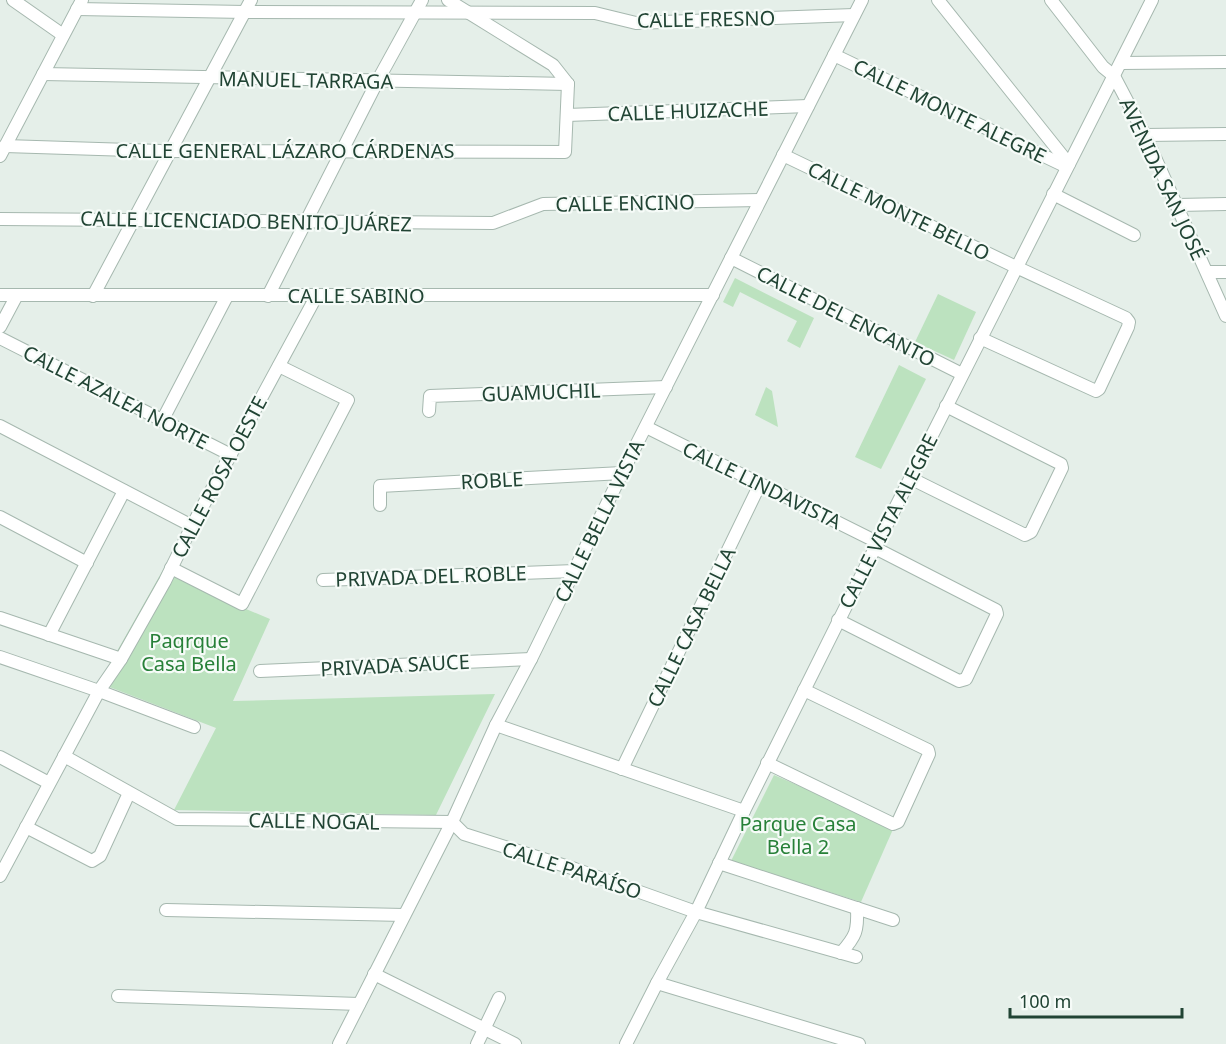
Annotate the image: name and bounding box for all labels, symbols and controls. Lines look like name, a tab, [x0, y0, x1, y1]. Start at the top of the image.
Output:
street label: CALLE FRESNO	[637, 4, 775, 34]
street label: CALLE MONTE ALEGRE	[849, 52, 1051, 170]
street label: MANUEL TARRAGA	[218, 65, 394, 95]
street label: AVENIDA SAN JOSÉ	[1113, 93, 1213, 265]
street label: CALLE HUIZACHE	[607, 95, 769, 127]
street label: CALLE GENERAL LÁZARO CÁRDENAS	[116, 137, 454, 164]
street label: CALLE MONTE BELLO	[803, 155, 995, 267]
street label: CALLE ENCINO	[555, 188, 695, 218]
street label: CALLE LICENCIADO BENITO JUÁREZ	[80, 205, 412, 237]
street label: CALLE DEL ENCANTO	[752, 259, 940, 373]
street label: CALLE SABINO	[287, 282, 425, 309]
street label: CALLE AZALEA NORTE	[19, 338, 213, 456]
street label: GUAMUCHIL	[481, 376, 601, 408]
street label: CALLE ROSA OESTE	[165, 391, 273, 563]
street label: CALLE VISTA ALEGRE	[832, 429, 944, 613]
street label: CALLE BELLA VISTA	[548, 435, 650, 607]
street label: CALLE LINDAVISTA	[678, 435, 846, 535]
street label: ROBLE	[460, 465, 524, 495]
street label: CALLE CASA BELLA	[641, 542, 742, 712]
street label: PRIVADA DEL ROBLE	[335, 559, 527, 593]
park label: Paqrque Casa Bella	[141, 627, 237, 677]
street label: PRIVADA SAUCE	[320, 648, 470, 682]
street label: CALLE NOGAL	[248, 806, 380, 836]
park label: Parque Casa Bella 2	[740, 810, 856, 860]
street label: CALLE PARAÍSO	[499, 835, 645, 905]
scale bar	[1010, 981, 1182, 1019]
text: 100 m	[1019, 989, 1071, 1013]

